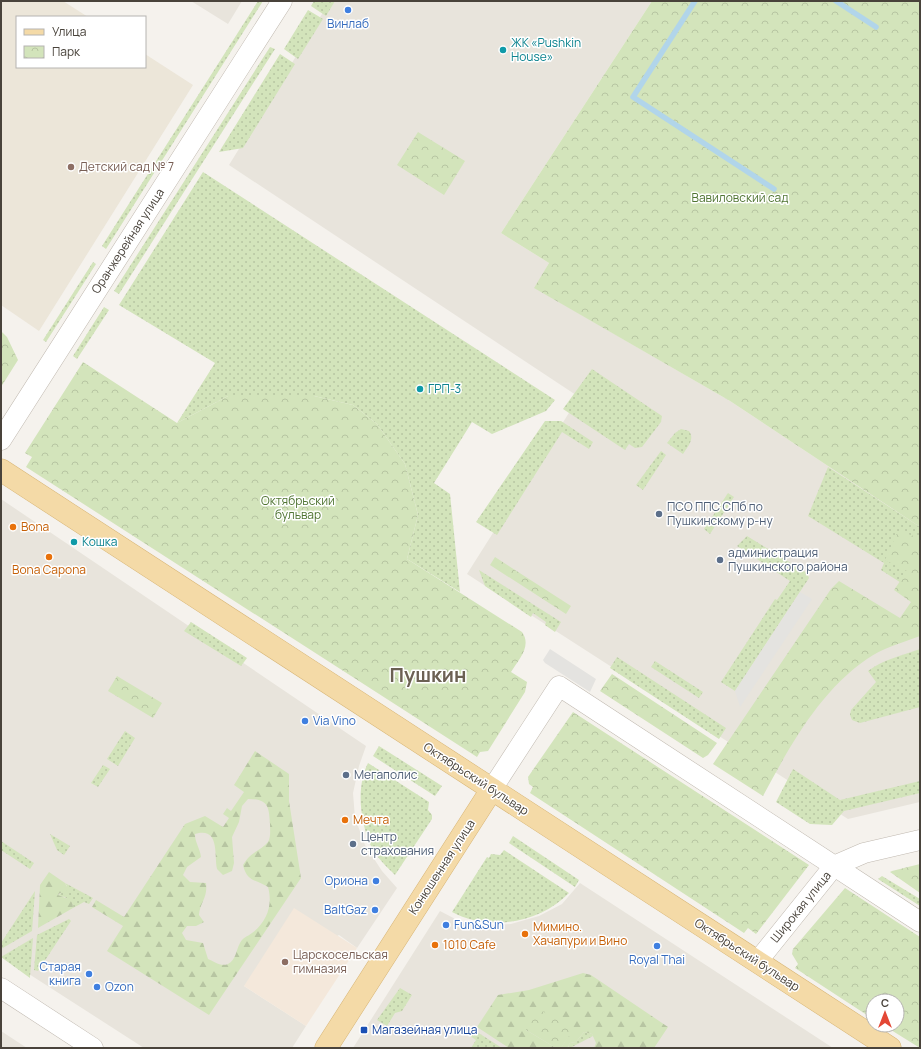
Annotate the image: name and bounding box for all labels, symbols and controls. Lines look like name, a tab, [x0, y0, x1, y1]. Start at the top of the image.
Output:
marker: Винлаб	[343, 5, 353, 15]
place label: Винлаб	[327, 15, 369, 32]
legend	[16, 16, 146, 68]
text: Улица	[52, 23, 86, 40]
place label: ЖК «Pushkin House»	[511, 34, 581, 65]
text: Парк	[52, 43, 81, 60]
marker: ЖК «Pushkin House»	[498, 45, 508, 55]
place label: Детский сад № 7	[79, 158, 174, 175]
marker: Детский сад № 7	[66, 162, 76, 172]
street label: Оранжерейная улица	[87, 185, 168, 297]
park label: Вавиловский сад	[692, 189, 788, 206]
place label: ГРП-3	[428, 380, 461, 397]
marker: ГРП-3	[415, 384, 425, 394]
park label: Октябрьский бульвар	[261, 492, 335, 523]
place label: ПСО ППС СПб по Пушкинскому р-ну	[667, 498, 773, 529]
marker: ПСО ППС СПб по Пушкинскому р-ну	[654, 509, 664, 519]
place label: Bona	[21, 518, 49, 535]
marker: Bona	[8, 522, 18, 532]
place label: Кошка	[82, 533, 117, 550]
marker: Кошка	[69, 537, 79, 547]
place label: администрация Пушкинского района	[728, 544, 848, 575]
marker: Bona Capona	[44, 552, 54, 562]
marker: администрация Пушкинского района	[715, 555, 725, 565]
place label: Bona Capona	[12, 561, 86, 578]
district label: Пушкин	[390, 661, 466, 688]
place label: Via Vino	[313, 712, 356, 729]
marker: Via Vino	[300, 716, 310, 726]
street label: Октябрьский бульвар	[420, 738, 532, 819]
place label: Мегаполис	[354, 766, 418, 783]
marker: Мегаполис	[341, 770, 351, 780]
place label: Мечта	[353, 811, 389, 828]
marker: Мечта	[340, 815, 350, 825]
street label: Конюшенная улица	[404, 816, 479, 918]
place label: Центр страхования	[361, 828, 434, 859]
marker: Центр страхования	[348, 839, 358, 849]
street label: Широкая улица	[766, 867, 835, 946]
place label: Ориона	[325, 872, 368, 889]
marker: Ориона	[371, 876, 381, 886]
place label: BaltGaz	[324, 901, 367, 918]
marker: BaltGaz	[370, 905, 380, 915]
street label: Октябрьский бульвар	[691, 914, 803, 995]
place label: Fun&Sun	[454, 916, 504, 933]
place label: Мимино. Хачапури и Вино	[533, 918, 627, 949]
marker: Fun&Sun	[441, 920, 451, 930]
marker: Мимино. Хачапури и Вино	[520, 929, 530, 939]
place label: 1010 Cafe	[443, 936, 496, 953]
marker: 1010 Cafe	[430, 940, 440, 950]
marker: Royal Thai	[652, 941, 662, 951]
place label: Царскосельская гимназия	[293, 946, 388, 977]
place label: Royal Thai	[629, 951, 685, 968]
marker: Царскосельская гимназия	[280, 957, 290, 967]
place label: Старая книга	[40, 958, 81, 989]
marker: Старая книга	[84, 969, 94, 979]
place label: Ozon	[105, 978, 134, 995]
marker: Ozon	[92, 982, 102, 992]
north arrow	[865, 993, 905, 1033]
text: С	[881, 995, 889, 1010]
place label: Магазейная улица	[372, 1021, 477, 1038]
marker: Магазейная улица	[359, 1025, 369, 1035]

